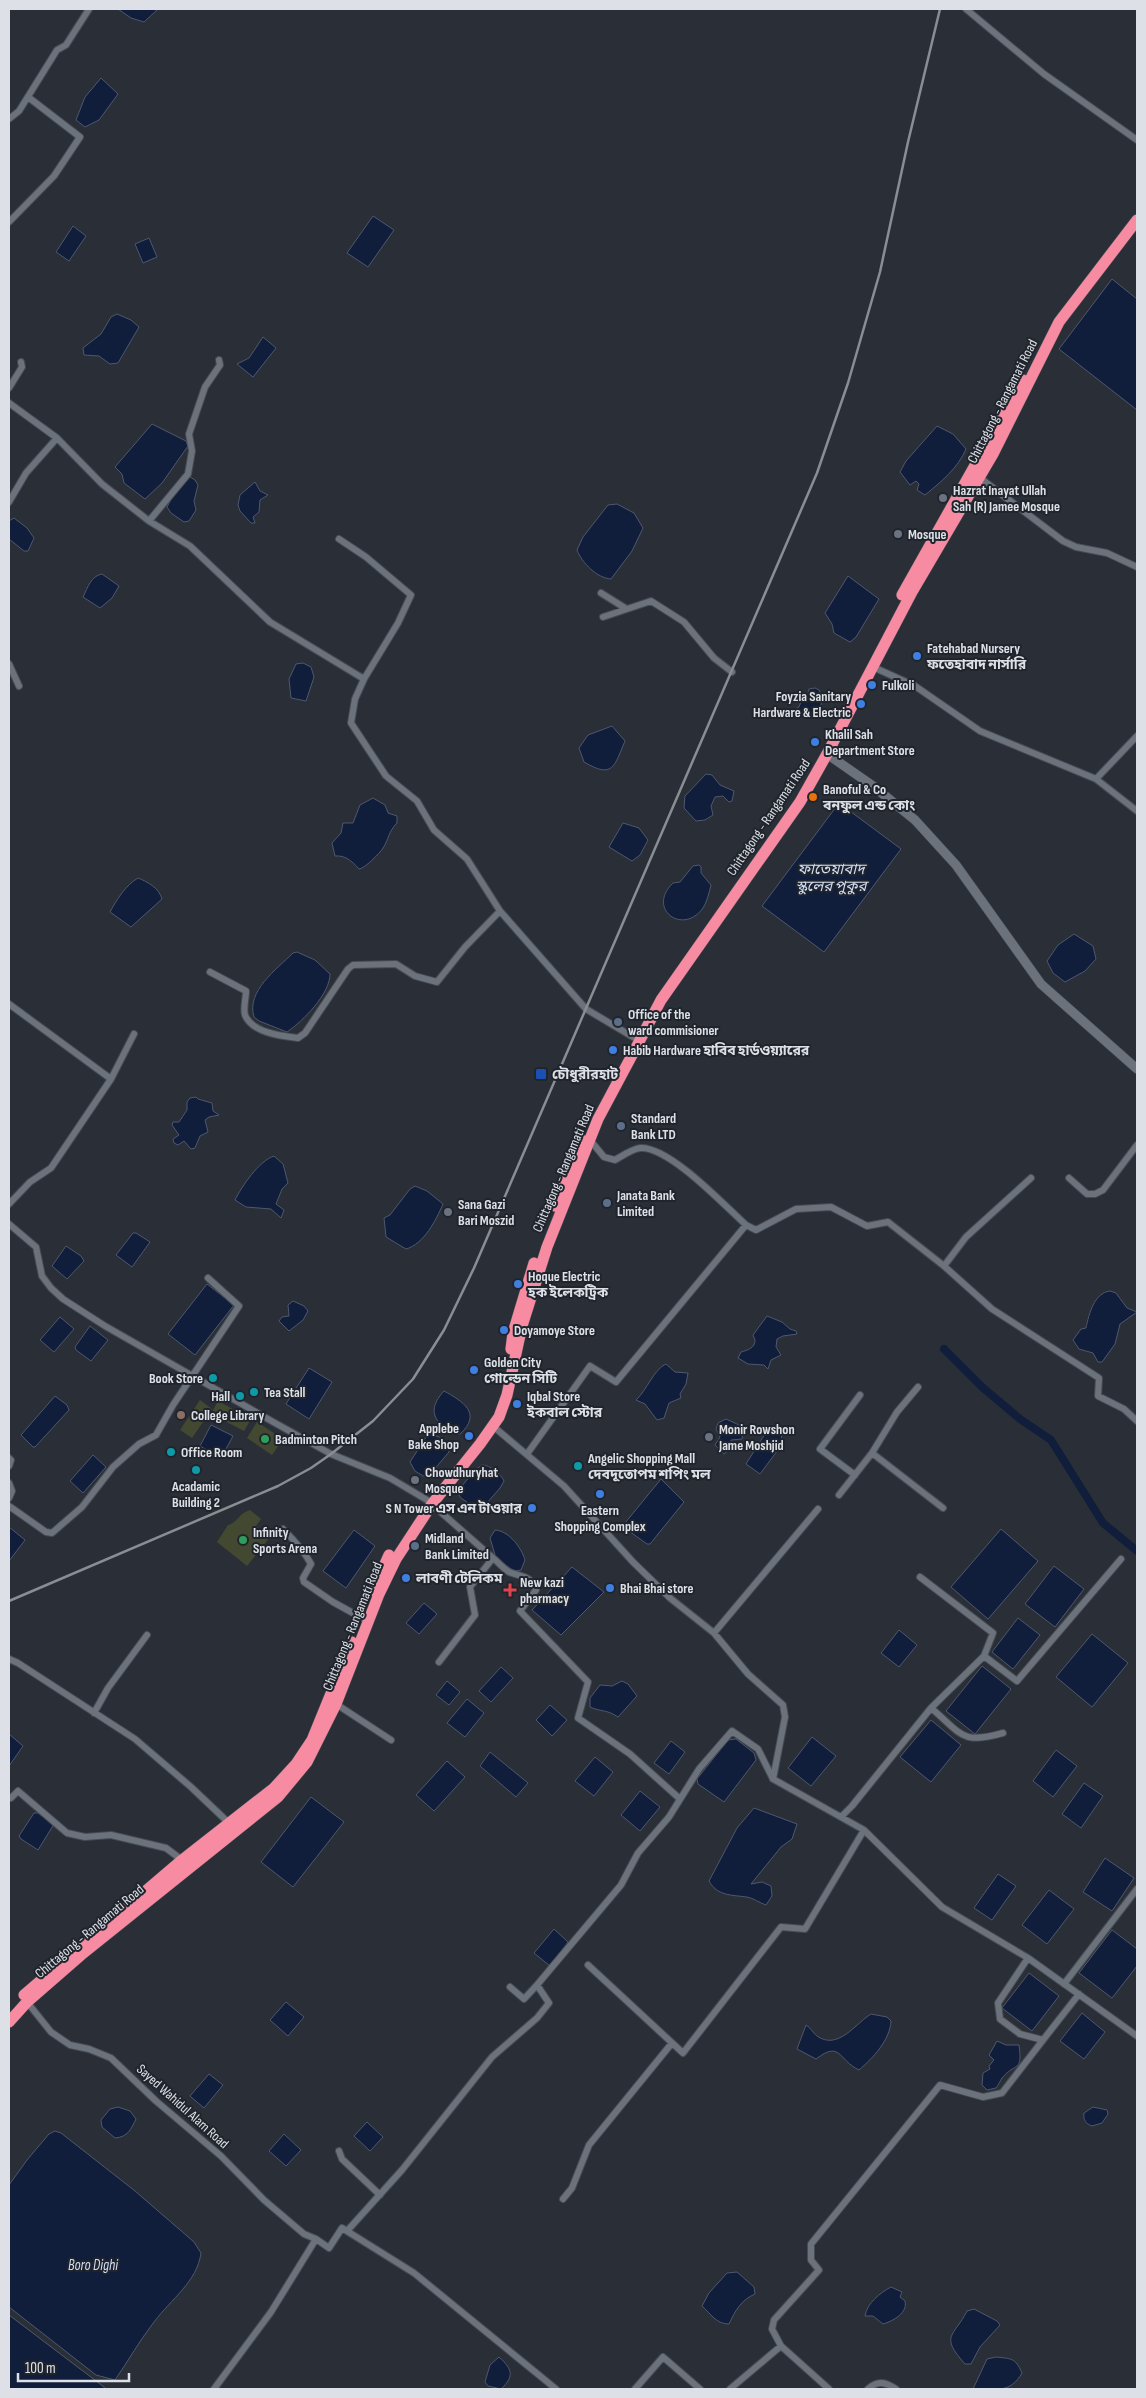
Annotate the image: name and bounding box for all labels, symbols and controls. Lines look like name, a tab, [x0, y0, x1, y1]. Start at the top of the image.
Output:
street label: Chittagong - Rangamati Road	[964, 336, 1041, 466]
place label: Hazrat Inayat Ullah Sah (R) Jamee Mosque	[953, 482, 1060, 515]
marker: Hazrat Inayat Ullah Sah (R) Jamee Mosque	[937, 492, 949, 504]
place label: Mosque	[908, 526, 947, 543]
marker: Mosque	[892, 528, 904, 540]
place label: Fatehabad Nursery ফতেহাবাদ নার্সারি	[926, 640, 1027, 673]
marker: Fatehabad Nursery ফতেহাবাদ নার্সারি	[911, 650, 923, 662]
place label: Fulkoli	[882, 677, 914, 694]
marker: Fulkoli	[866, 679, 878, 691]
place label: Foyzia Sanitary Hardware & Electric	[753, 688, 851, 721]
marker: Foyzia Sanitary Hardware & Electric	[855, 698, 867, 710]
place label: Khalil Sah Department Store	[825, 726, 915, 759]
marker: Khalil Sah Department Store	[809, 736, 821, 748]
street label: Chittagong - Rangamati Road	[723, 756, 814, 879]
place label: Banoful & Co বনফুল এন্ড কোং	[822, 781, 916, 814]
marker: Banoful & Co বনফুল এন্ড কোং	[807, 791, 819, 803]
water label: ফাতেয়াবাদ স্কুলের পুকুর	[796, 860, 869, 896]
place label: Office of the ward commisioner	[628, 1006, 719, 1039]
marker: Office of the ward commisioner	[612, 1016, 624, 1028]
place label: Habib Hardware হাবিব হার্ডওয়্যারের	[623, 1041, 810, 1059]
marker: Habib Hardware হাবিব হার্ডওয়্যারের	[607, 1044, 619, 1056]
place label: চৌধুরীরহাট	[552, 1066, 618, 1083]
marker: চৌধুরীরহাট	[534, 1067, 548, 1081]
street label: Chittagong - Rangamati Road	[529, 1102, 598, 1235]
place label: Standard Bank LTD	[631, 1110, 676, 1143]
marker: Standard Bank LTD	[615, 1120, 627, 1132]
place label: Janata Bank Limited	[616, 1187, 675, 1220]
place label: Sana Gazi Bari Moszid	[458, 1196, 514, 1229]
marker: Janata Bank Limited	[601, 1197, 613, 1209]
marker: Sana Gazi Bari Moszid	[442, 1206, 454, 1218]
place label: Hoque Electric হক ইলেকট্রিক	[527, 1268, 609, 1301]
marker: Hoque Electric হক ইলেকট্রিক	[512, 1278, 524, 1290]
place label: Doyamoye Store	[514, 1322, 595, 1339]
marker: Doyamoye Store	[498, 1324, 510, 1336]
place label: Golden City গোল্ডেন সিটি	[484, 1354, 557, 1387]
marker: Golden City গোল্ডেন সিটি	[468, 1364, 480, 1376]
place label: Book Store	[149, 1370, 203, 1387]
marker: Book Store	[207, 1372, 219, 1384]
place label: Tea Stall	[264, 1384, 306, 1401]
marker: Tea Stall	[248, 1386, 260, 1398]
place label: Hall	[211, 1388, 230, 1405]
place label: Iqbal Store ইকবাল স্টোর	[526, 1388, 603, 1421]
marker: Hall	[234, 1390, 246, 1402]
marker: Iqbal Store ইকবাল স্টোর	[511, 1398, 523, 1410]
place label: College Library	[191, 1407, 265, 1424]
marker: College Library	[175, 1409, 187, 1421]
place label: Applebe Bake Shop	[408, 1420, 459, 1453]
place label: Monir Rowshon Jame Moshjid	[718, 1421, 795, 1454]
marker: Applebe Bake Shop	[463, 1430, 475, 1442]
place label: Badminton Pitch	[275, 1431, 357, 1448]
marker: Monir Rowshon Jame Moshjid	[703, 1431, 715, 1443]
marker: Badminton Pitch	[259, 1433, 271, 1445]
place label: Office Room	[181, 1444, 242, 1461]
marker: Office Room	[165, 1446, 177, 1458]
place label: Angelic Shopping Mall দেবদূতোপম শপিং মল	[587, 1450, 711, 1483]
marker: Angelic Shopping Mall দেবদূতোপম শপিং মল	[572, 1460, 584, 1472]
marker: Acadamic Building 2	[190, 1464, 202, 1476]
place label: Chowdhuryhat Mosque	[425, 1464, 499, 1497]
marker: Chowdhuryhat Mosque	[409, 1474, 421, 1486]
place label: Acadamic Building 2	[171, 1478, 220, 1511]
marker: Eastern Shopping Complex	[594, 1488, 606, 1500]
place label: S N Tower এস এন টাওয়ার	[385, 1500, 523, 1517]
marker: S N Tower এস এন টাওয়ার	[526, 1502, 538, 1514]
place label: Eastern Shopping Complex	[555, 1502, 646, 1535]
place label: Infinity Sports Arena	[253, 1524, 317, 1557]
place label: Midland Bank Limited	[425, 1530, 489, 1563]
marker: Infinity Sports Arena	[237, 1534, 249, 1546]
marker: Midland Bank Limited	[409, 1540, 421, 1552]
street label: Chittagong - Rangamati Road	[319, 1559, 386, 1693]
place label: লাবণী টেলিকম	[415, 1570, 503, 1587]
marker: লাবণী টেলিকম	[400, 1572, 412, 1584]
place label: New kazi pharmacy	[520, 1574, 569, 1607]
place label: Bhai Bhai store	[620, 1580, 693, 1597]
marker: Bhai Bhai store	[604, 1582, 616, 1594]
marker: New kazi pharmacy	[504, 1584, 516, 1596]
street label: Chittagong - Rangamati Road	[31, 1881, 147, 1982]
street label: Sayed Wahidul Alam Road	[133, 2061, 232, 2152]
water label: Boro Dighi	[68, 2256, 119, 2275]
scale bar	[18, 2350, 129, 2382]
text: 100 m	[25, 2359, 56, 2378]

